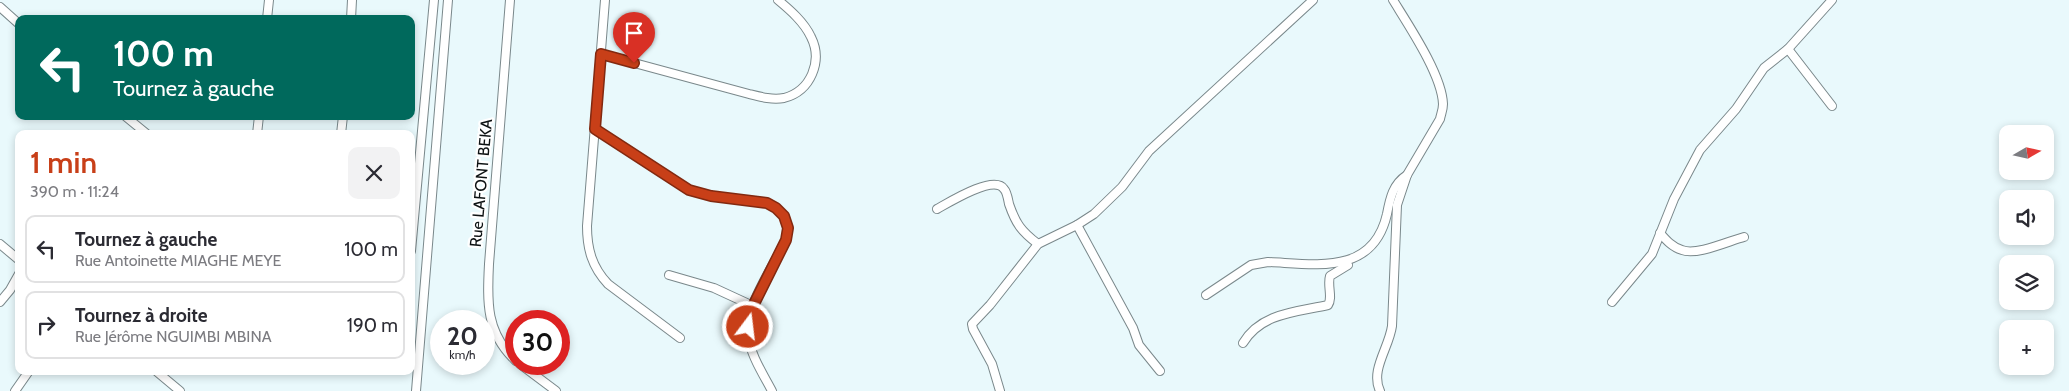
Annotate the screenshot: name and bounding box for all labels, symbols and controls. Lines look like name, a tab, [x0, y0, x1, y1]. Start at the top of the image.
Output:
pin	[613, 12, 655, 63]
icon: arrive	[620, 19, 648, 47]
text: 100 m	[113, 32, 214, 75]
icon: left	[30, 35, 95, 100]
text: Tournez à gauche	[113, 75, 274, 102]
street label: Rue LAFONT BEKA	[466, 118, 496, 248]
north arrow	[1999, 125, 2054, 180]
map controls	[1999, 125, 2054, 375]
text: 1 min	[30, 144, 97, 181]
button: close	[348, 147, 400, 199]
text: 390 m · 11:24	[30, 182, 119, 201]
button: sound	[1999, 190, 2054, 245]
text: Tournez à gauche	[75, 228, 217, 251]
icon: left	[32, 235, 60, 263]
text: 100 m	[344, 238, 398, 261]
text: Rue Antoinette MIAGHE MEYE	[75, 251, 281, 270]
button: layers	[1999, 255, 2054, 310]
position arrow	[721, 300, 773, 352]
text: Tournez à droite	[75, 304, 208, 327]
speed limit sign: 30	[505, 310, 570, 375]
icon: right	[32, 311, 60, 339]
text: 190 m	[347, 314, 398, 337]
button: +	[1999, 320, 2054, 375]
text: 20	[447, 321, 478, 351]
text: Rue Jérôme NGUIMBI MBINA	[75, 327, 272, 346]
text: km/h	[449, 347, 476, 362]

